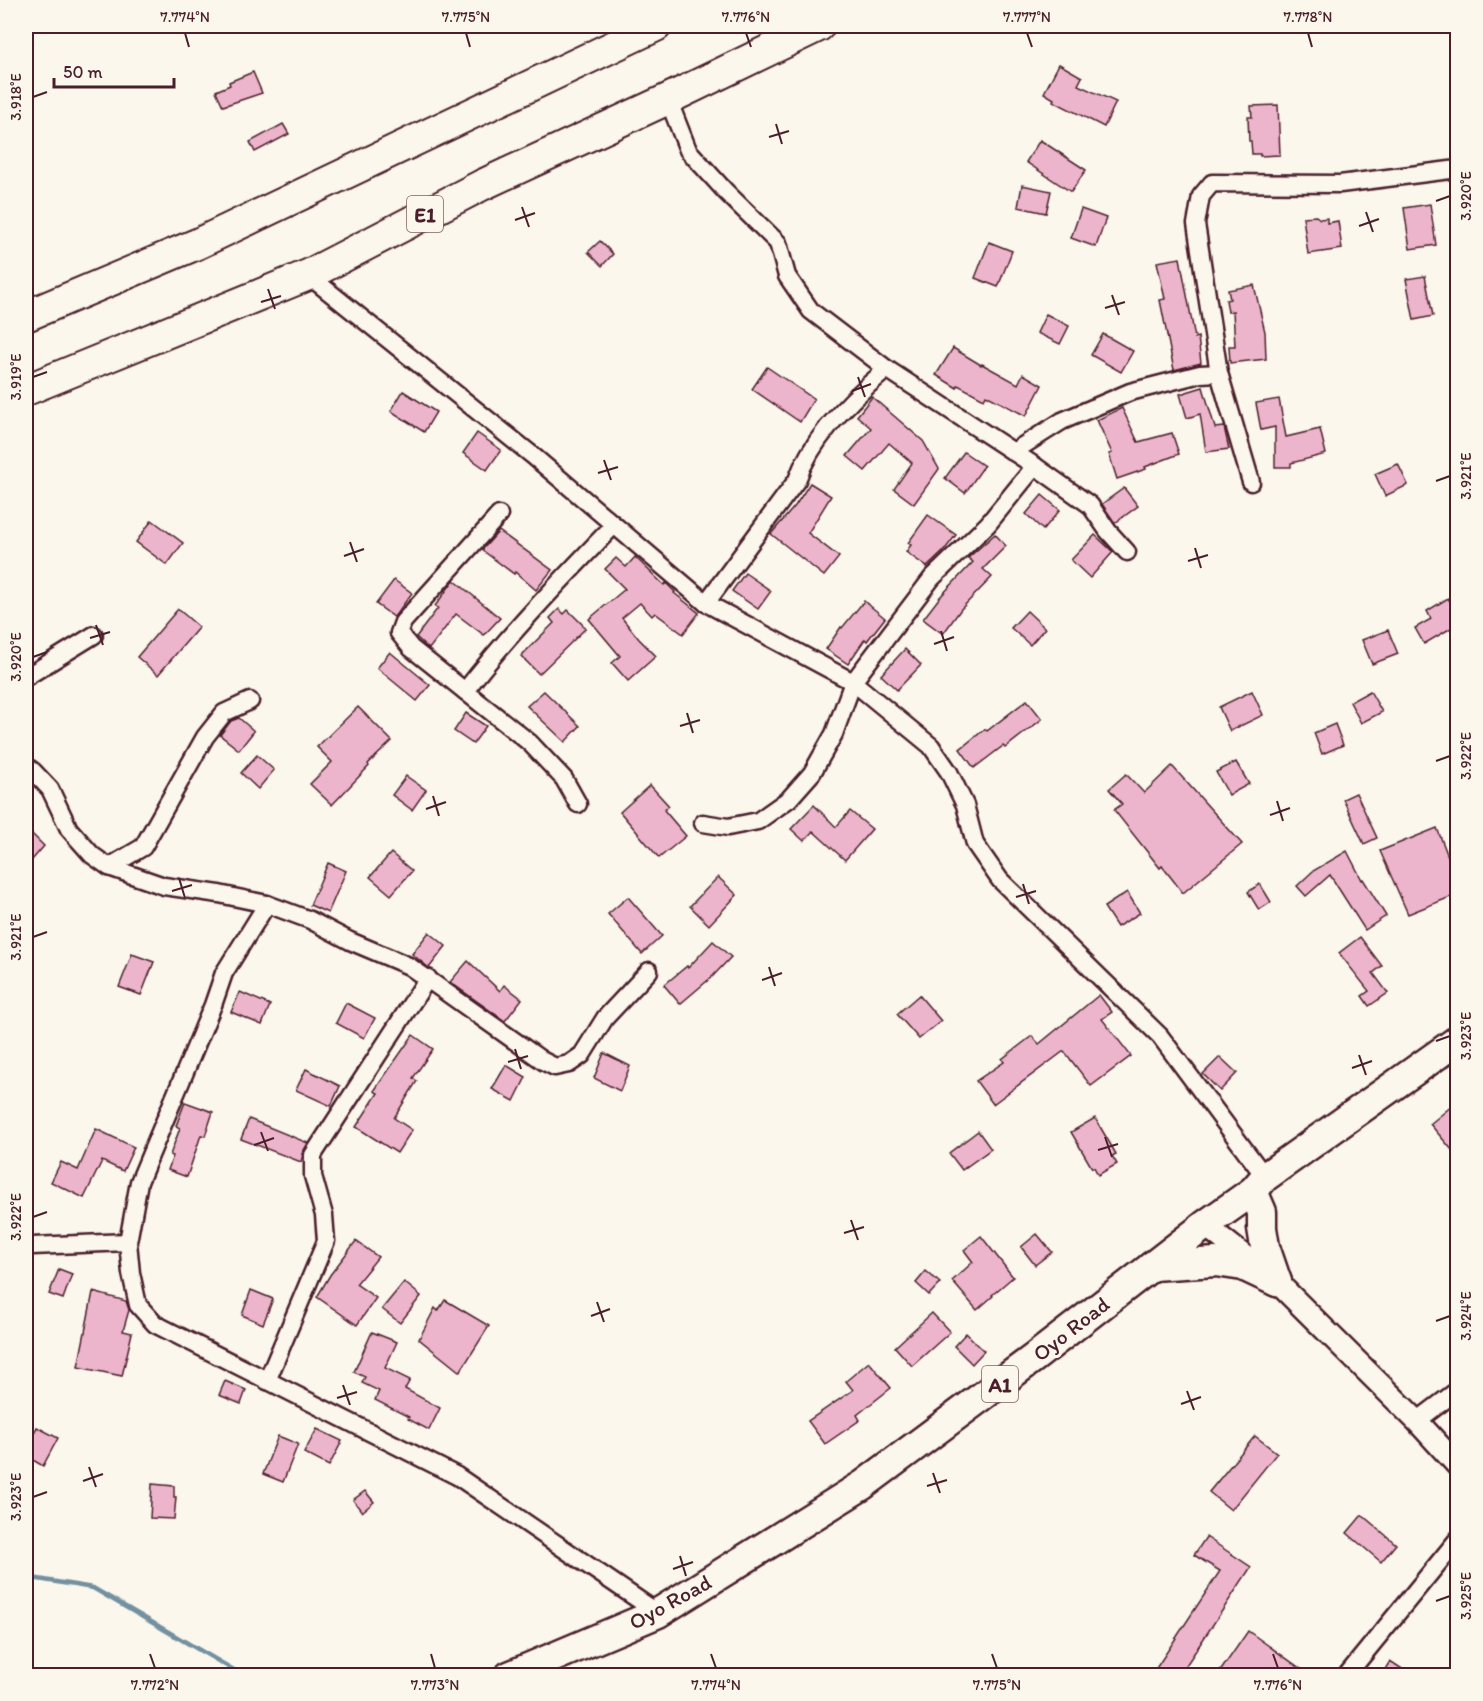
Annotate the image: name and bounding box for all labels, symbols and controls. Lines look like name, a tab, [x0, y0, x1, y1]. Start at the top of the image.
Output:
text: 7.774°N	[160, 8, 210, 26]
text: 7.775°N	[442, 8, 490, 26]
text: 7.776°N	[722, 8, 770, 26]
text: 7.777°N	[1003, 8, 1051, 26]
text: 7.778°N	[1284, 8, 1332, 26]
scale bar	[54, 51, 174, 89]
text: 50 m	[63, 61, 103, 83]
text: 3.918°E	[7, 73, 25, 121]
text: 3.920°E	[1457, 171, 1475, 221]
road number: E1	[407, 196, 443, 232]
text: 3.919°E	[7, 353, 25, 401]
text: 3.921°E	[1457, 452, 1475, 500]
text: 3.920°E	[7, 632, 25, 682]
text: 3.922°E	[1457, 732, 1475, 780]
text: 3.921°E	[7, 913, 25, 961]
text: 3.923°E	[1457, 1012, 1475, 1060]
text: 3.922°E	[7, 1193, 25, 1241]
street label: Oyo Road	[1027, 1291, 1115, 1367]
text: 3.924°E	[1457, 1291, 1475, 1341]
road number: A1	[982, 1366, 1018, 1402]
text: 3.923°E	[7, 1473, 25, 1521]
street label: Oyo Road	[624, 1568, 716, 1636]
text: 3.925°E	[1457, 1572, 1475, 1620]
text: 7.772°N	[131, 1676, 179, 1694]
text: 7.773°N	[411, 1676, 459, 1694]
text: 7.774°N	[691, 1676, 741, 1694]
text: 7.775°N	[973, 1676, 1021, 1694]
text: 7.776°N	[1254, 1676, 1302, 1694]

